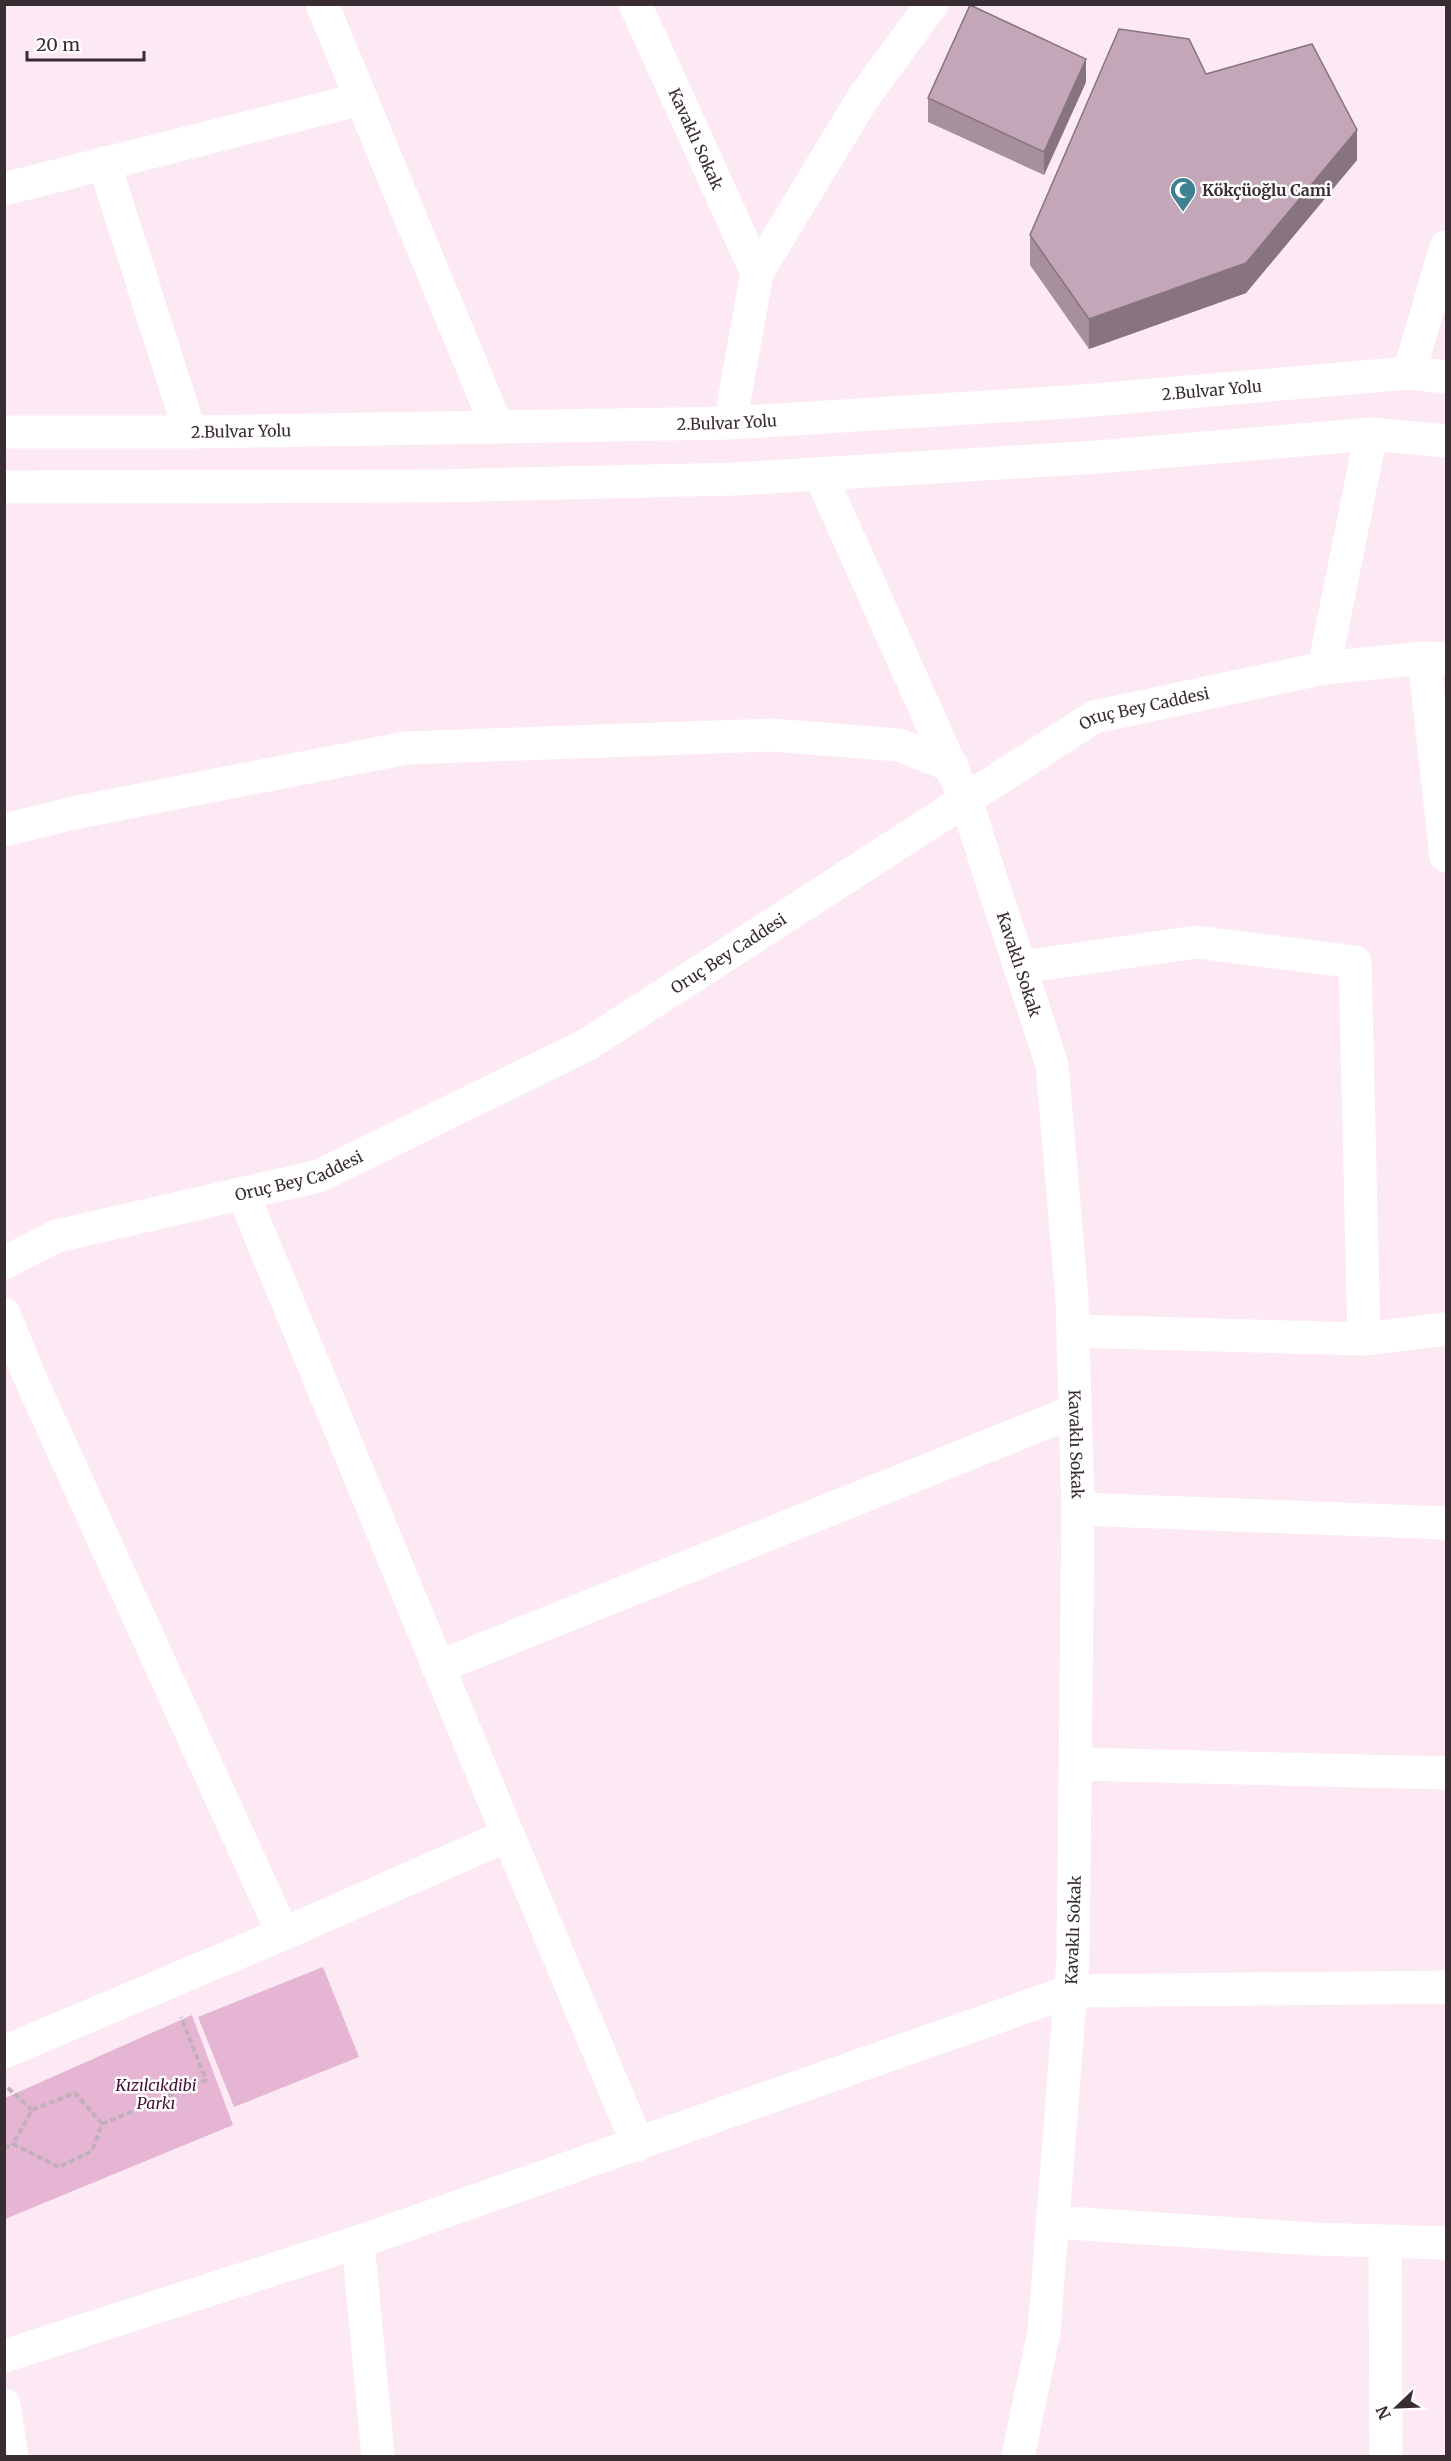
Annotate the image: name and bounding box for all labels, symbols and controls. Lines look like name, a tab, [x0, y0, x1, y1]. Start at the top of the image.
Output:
scale bar	[27, 24, 144, 62]
text: 20 m	[36, 33, 80, 56]
street label: Kavaklı Sokak	[664, 85, 728, 193]
mosque icon: Kökçüoğlu Cami	[1168, 175, 1198, 213]
place label: Kökçüoğlu Cami	[1202, 180, 1332, 200]
street label: 2.Bulvar Yolu	[1161, 376, 1263, 404]
street label: 2.Bulvar Yolu	[677, 410, 778, 434]
street label: 2.Bulvar Yolu	[191, 420, 291, 442]
street label: Oruç Bey Caddesi	[1075, 683, 1211, 734]
street label: Oruç Bey Caddesi	[667, 909, 790, 998]
street label: Kavaklı Sokak	[993, 909, 1046, 1020]
street label: Oruç Bey Caddesi	[233, 1146, 366, 1205]
street label: Kavaklı Sokak	[1065, 1389, 1088, 1500]
street label: Kavaklı Sokak	[1061, 1874, 1085, 1985]
park label: Kızılcıkdibi Parkı	[115, 2075, 197, 2113]
north arrow	[1367, 2377, 1427, 2437]
text: N	[1371, 2403, 1395, 2423]

